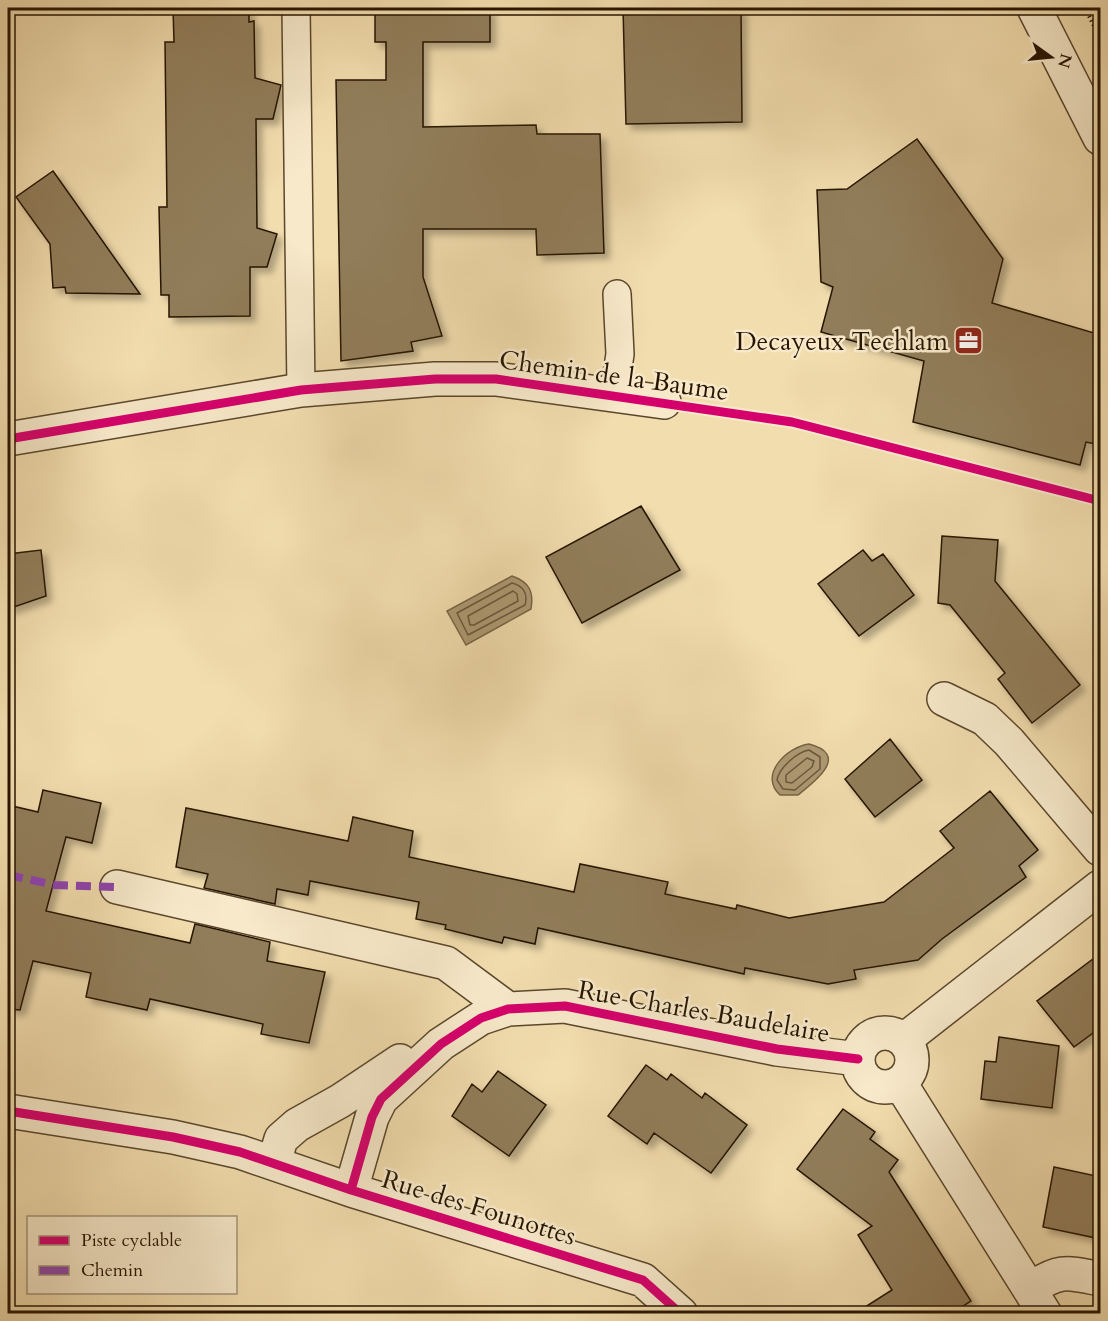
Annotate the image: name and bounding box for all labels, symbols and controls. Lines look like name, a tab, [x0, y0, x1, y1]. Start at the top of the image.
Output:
north arrow	[1021, 27, 1081, 87]
text: N	[1052, 51, 1077, 70]
place label: Decayeux Techlam	[735, 324, 948, 359]
office icon: Decayeux Techlam	[953, 325, 985, 357]
street label: Chemin de la Baume	[497, 342, 731, 409]
street label: Rue Charles Baudelaire	[575, 972, 833, 1051]
street label: Rue des Founottes	[377, 1161, 580, 1254]
legend	[27, 1216, 237, 1294]
text: Piste cyclable	[81, 1228, 182, 1253]
text: Chemin	[81, 1258, 144, 1283]

